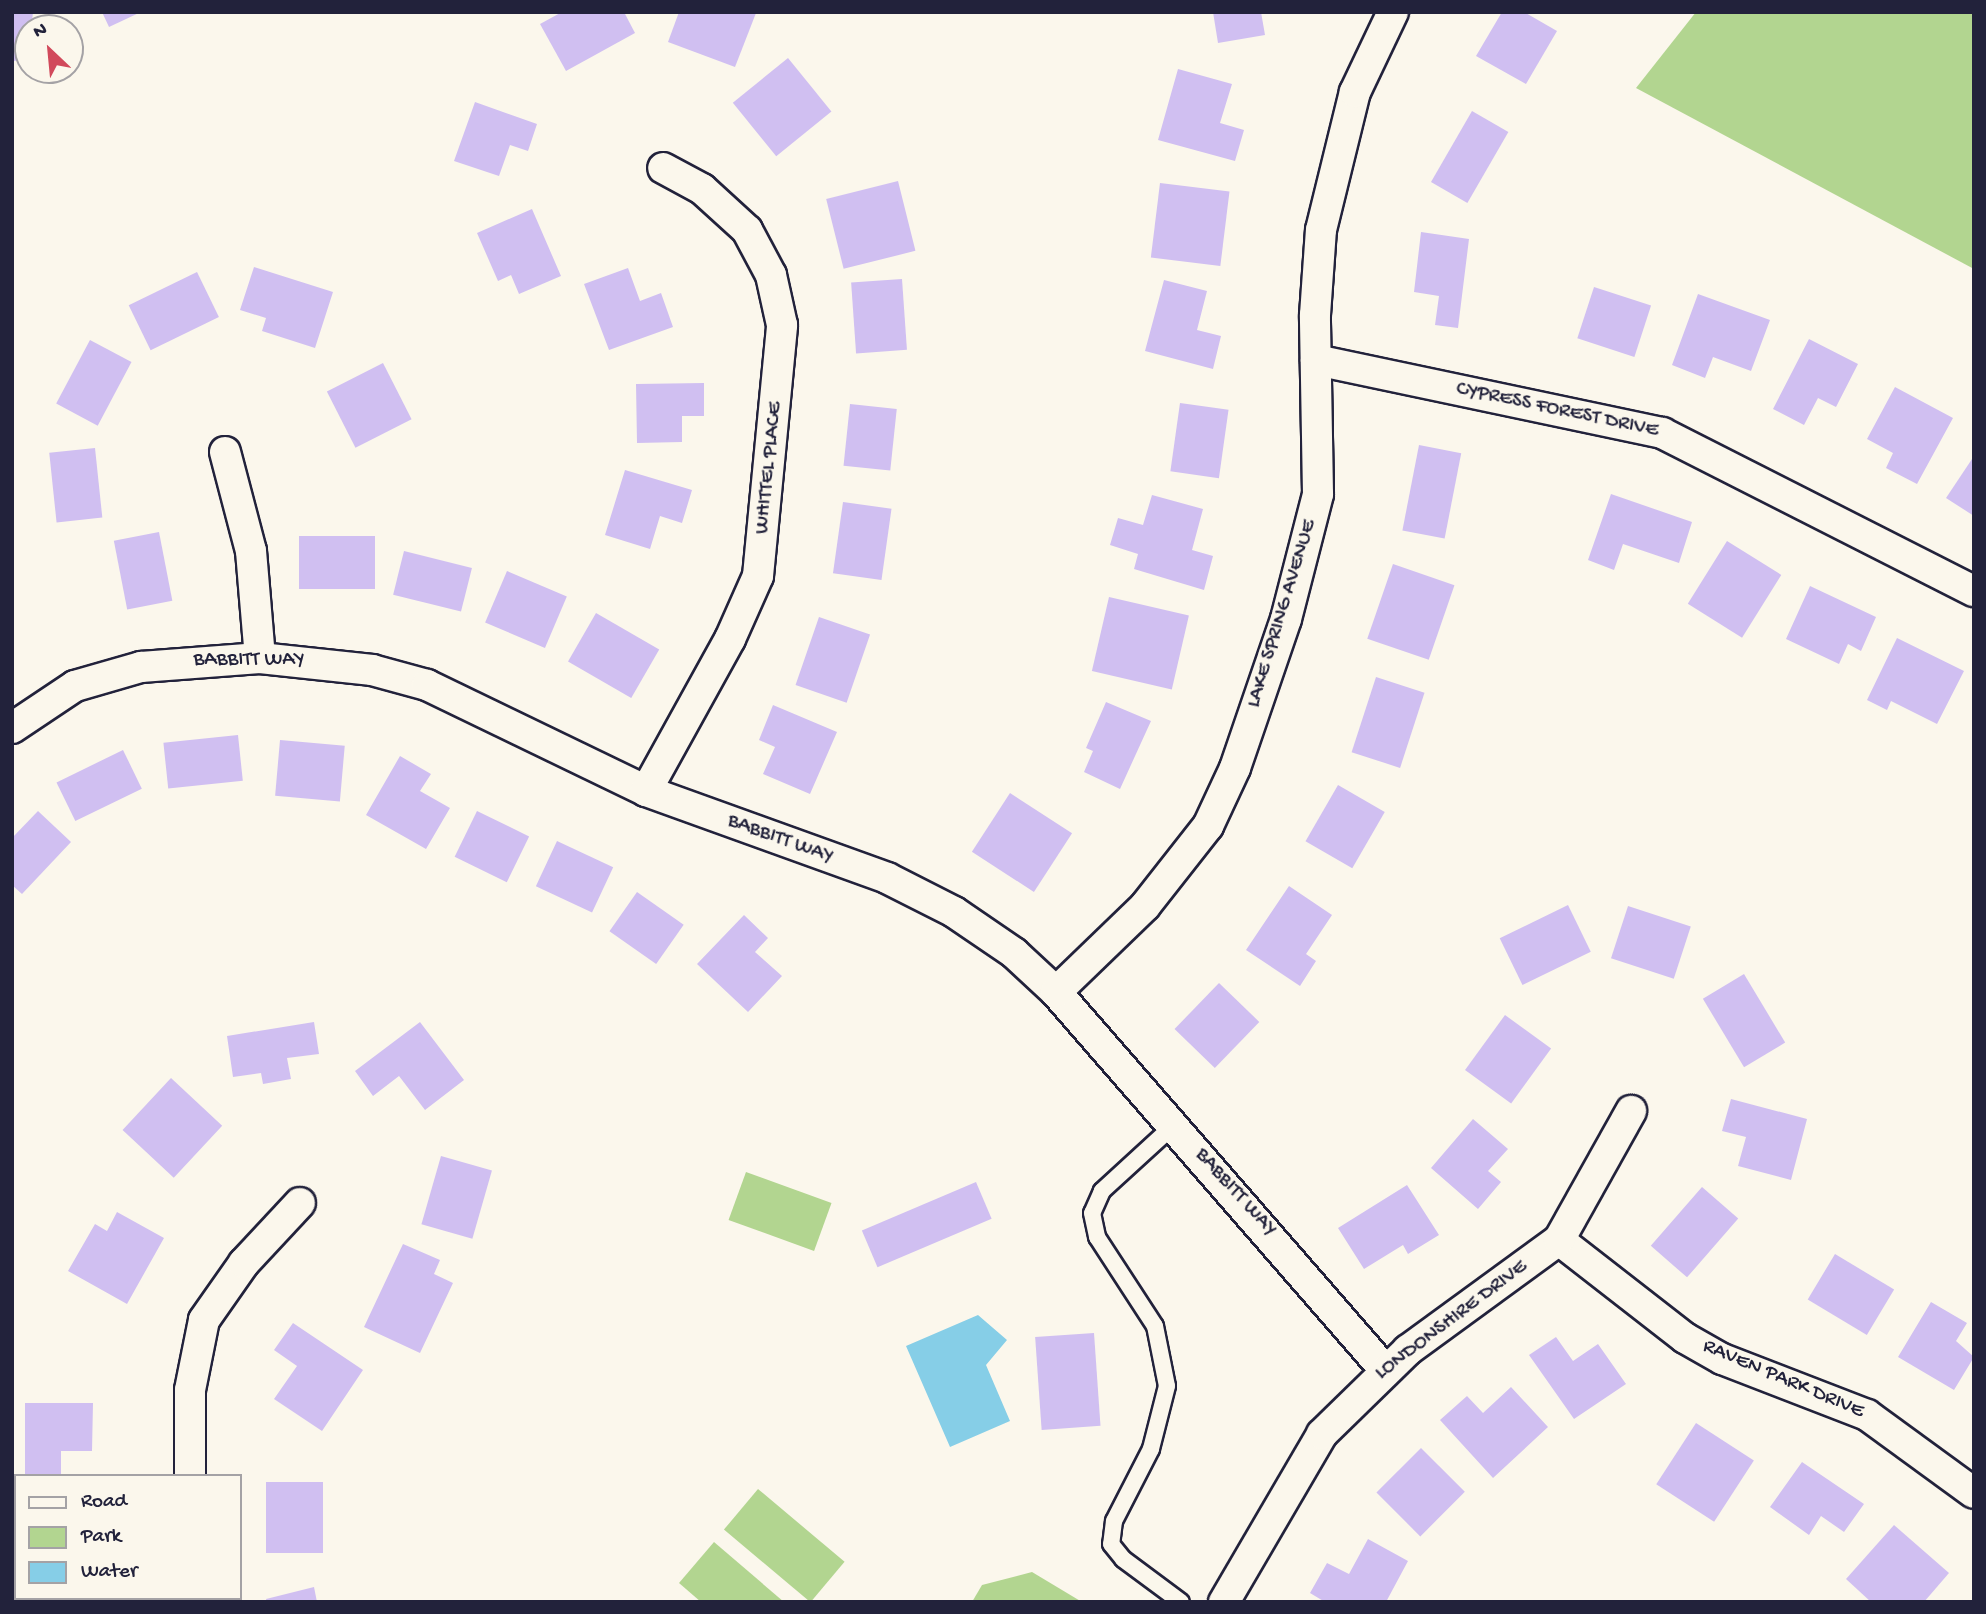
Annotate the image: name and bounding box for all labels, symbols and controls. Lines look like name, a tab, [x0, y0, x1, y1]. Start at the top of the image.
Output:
north arrow	[14, 14, 84, 84]
text: N	[30, 18, 51, 45]
street label: CYPRESS FOREST DRIVE	[1454, 377, 1660, 445]
street label: WHITTEL PLACE	[751, 401, 789, 535]
street label: LAKE SPRING AVENUE	[1242, 517, 1324, 711]
street label: BABBITT WAY	[194, 648, 304, 674]
street label: BABBITT WAY	[724, 809, 836, 871]
street label: BABBITT WAY	[1189, 1143, 1281, 1243]
street label: LONDONSHIRE DRIVE	[1371, 1255, 1533, 1387]
street label: RAVEN PARK DRIVE	[1699, 1335, 1867, 1425]
legend	[14, 1474, 242, 1600]
text: Road	[81, 1490, 127, 1515]
text: Park	[81, 1525, 121, 1550]
text: Water	[81, 1560, 137, 1585]

